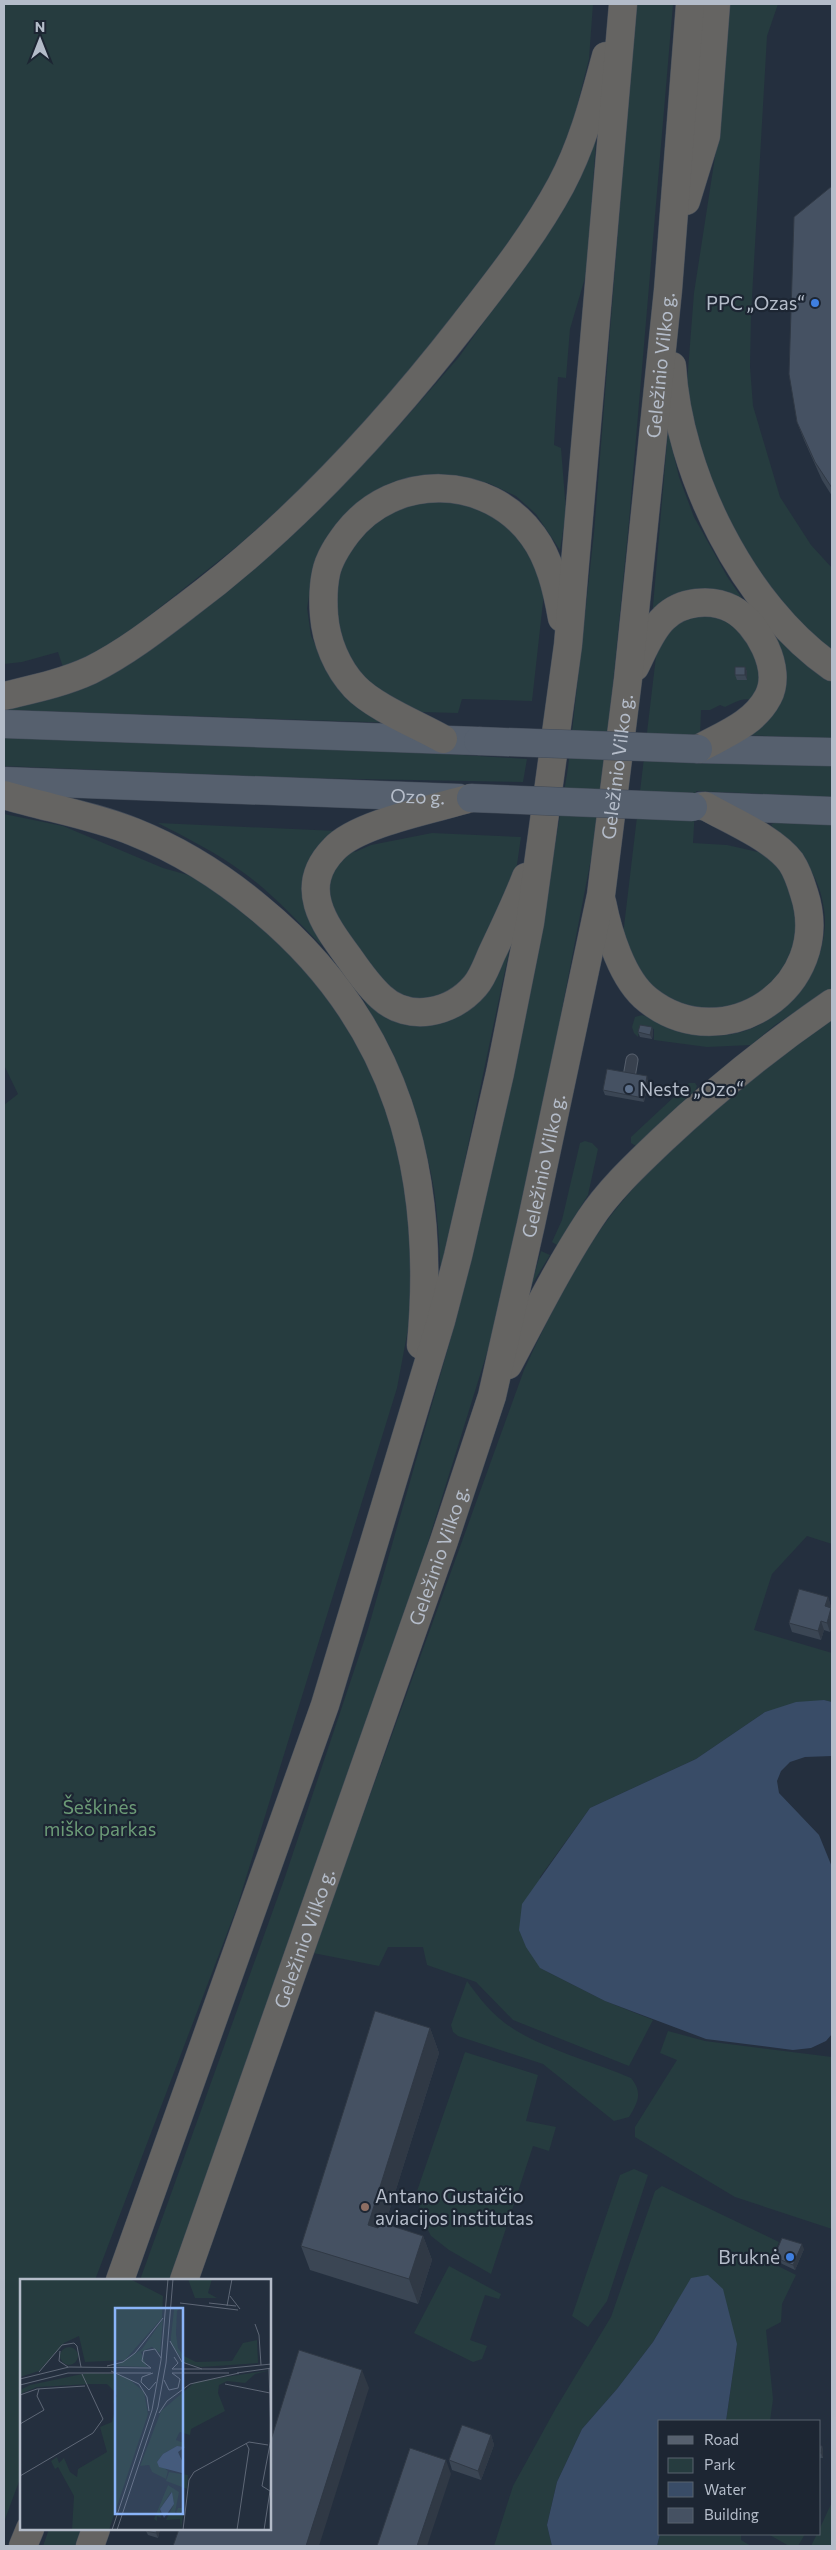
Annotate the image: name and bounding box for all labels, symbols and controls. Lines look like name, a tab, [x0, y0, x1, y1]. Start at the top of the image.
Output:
north arrow	[15, 15, 65, 65]
text: N	[35, 18, 45, 35]
street label: Geležinio Vilko g.	[641, 291, 679, 439]
place label: PPC „Ozas“	[706, 291, 805, 314]
marker: PPC „Ozas“	[809, 297, 821, 309]
street label: Geležinio Vilko g.	[596, 693, 637, 841]
street label: Ozo g.	[390, 783, 446, 808]
place label: Neste „Ozo“	[639, 1077, 744, 1100]
marker: Neste „Ozo“	[623, 1083, 635, 1095]
street label: Geležinio Vilko g.	[516, 1092, 569, 1240]
street label: Geležinio Vilko g.	[403, 1482, 473, 1628]
park label: Šeškinės miško parkas	[44, 1794, 156, 1840]
street label: Geležinio Vilko g.	[269, 1865, 339, 2011]
place label: Antano Gustaičio aviacijos institutas	[375, 2184, 534, 2229]
marker: Antano Gustaičio aviacijos institutas	[359, 2201, 371, 2213]
place label: Bruknė	[718, 2245, 780, 2268]
marker: Bruknė	[784, 2251, 796, 2263]
inset map	[20, 2279, 271, 2530]
legend	[658, 2420, 821, 2535]
text: Road	[704, 2430, 739, 2448]
text: Park	[704, 2455, 735, 2473]
text: Water	[704, 2480, 746, 2498]
text: Building	[704, 2505, 759, 2523]

